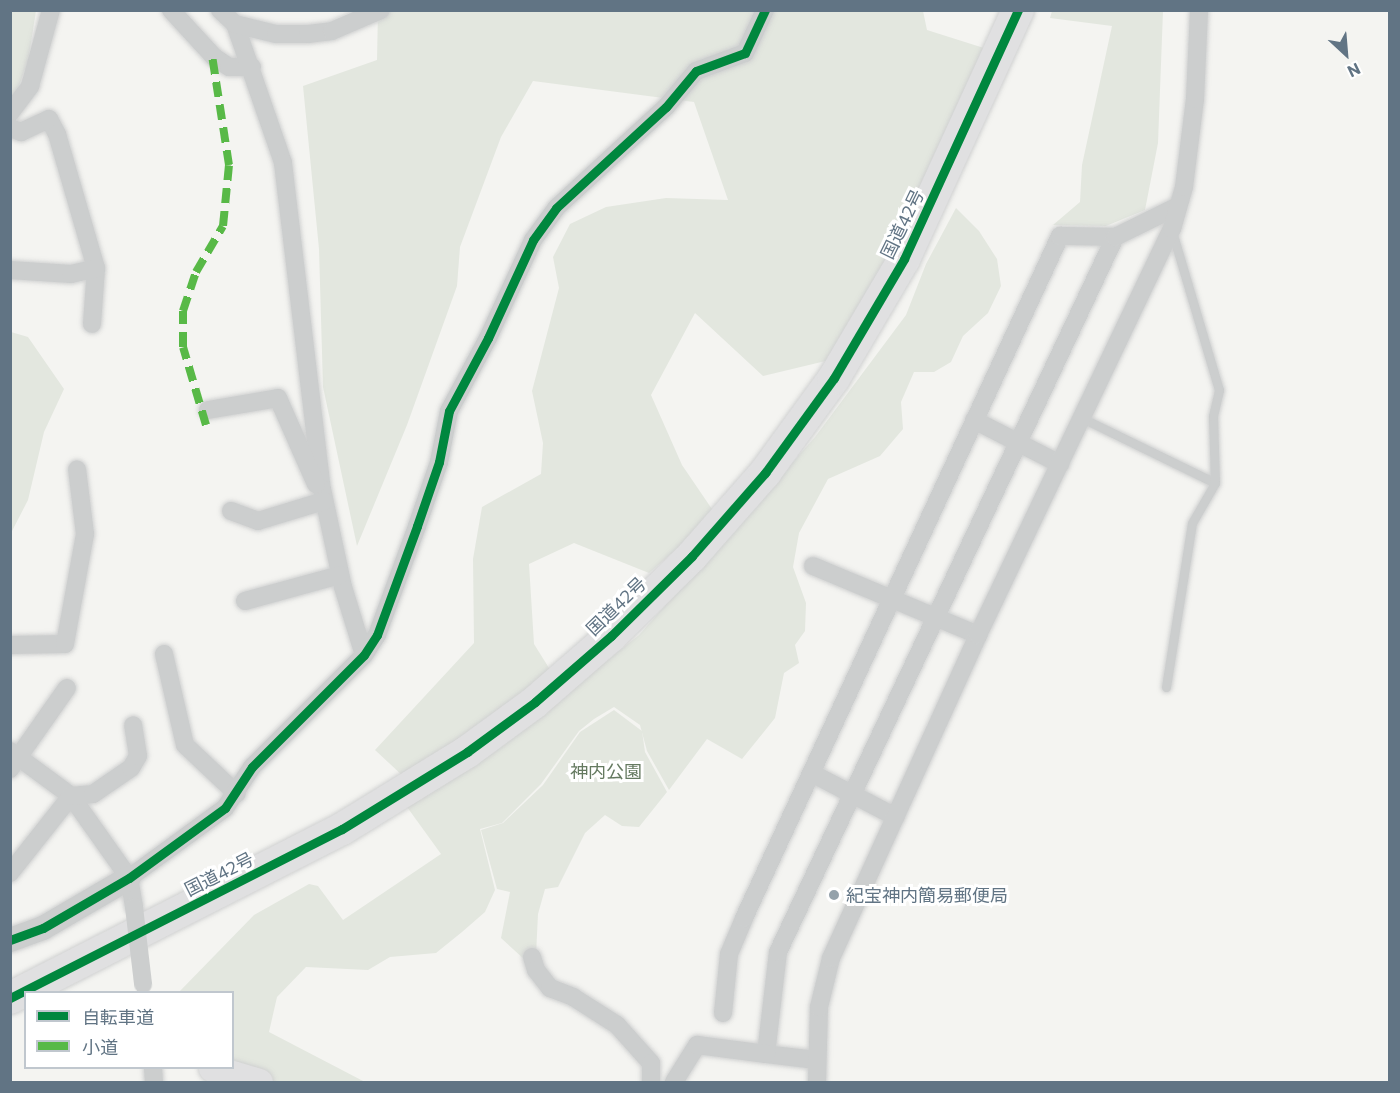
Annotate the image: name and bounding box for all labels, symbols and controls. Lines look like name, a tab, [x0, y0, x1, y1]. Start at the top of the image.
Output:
north arrow	[1316, 24, 1376, 84]
text: N	[1345, 59, 1364, 82]
street label: 国道42号	[876, 186, 928, 262]
street label: 国道42号	[582, 572, 650, 640]
park label: 神内公園	[570, 760, 642, 782]
street label: 国道42号	[181, 847, 257, 901]
place label: 紀宝神内簡易郵便局	[846, 884, 1008, 906]
marker: 紀宝神内簡易郵便局	[827, 888, 841, 902]
legend	[24, 991, 234, 1069]
text: 自転車道	[82, 1006, 154, 1028]
text: 小道	[82, 1036, 118, 1058]

